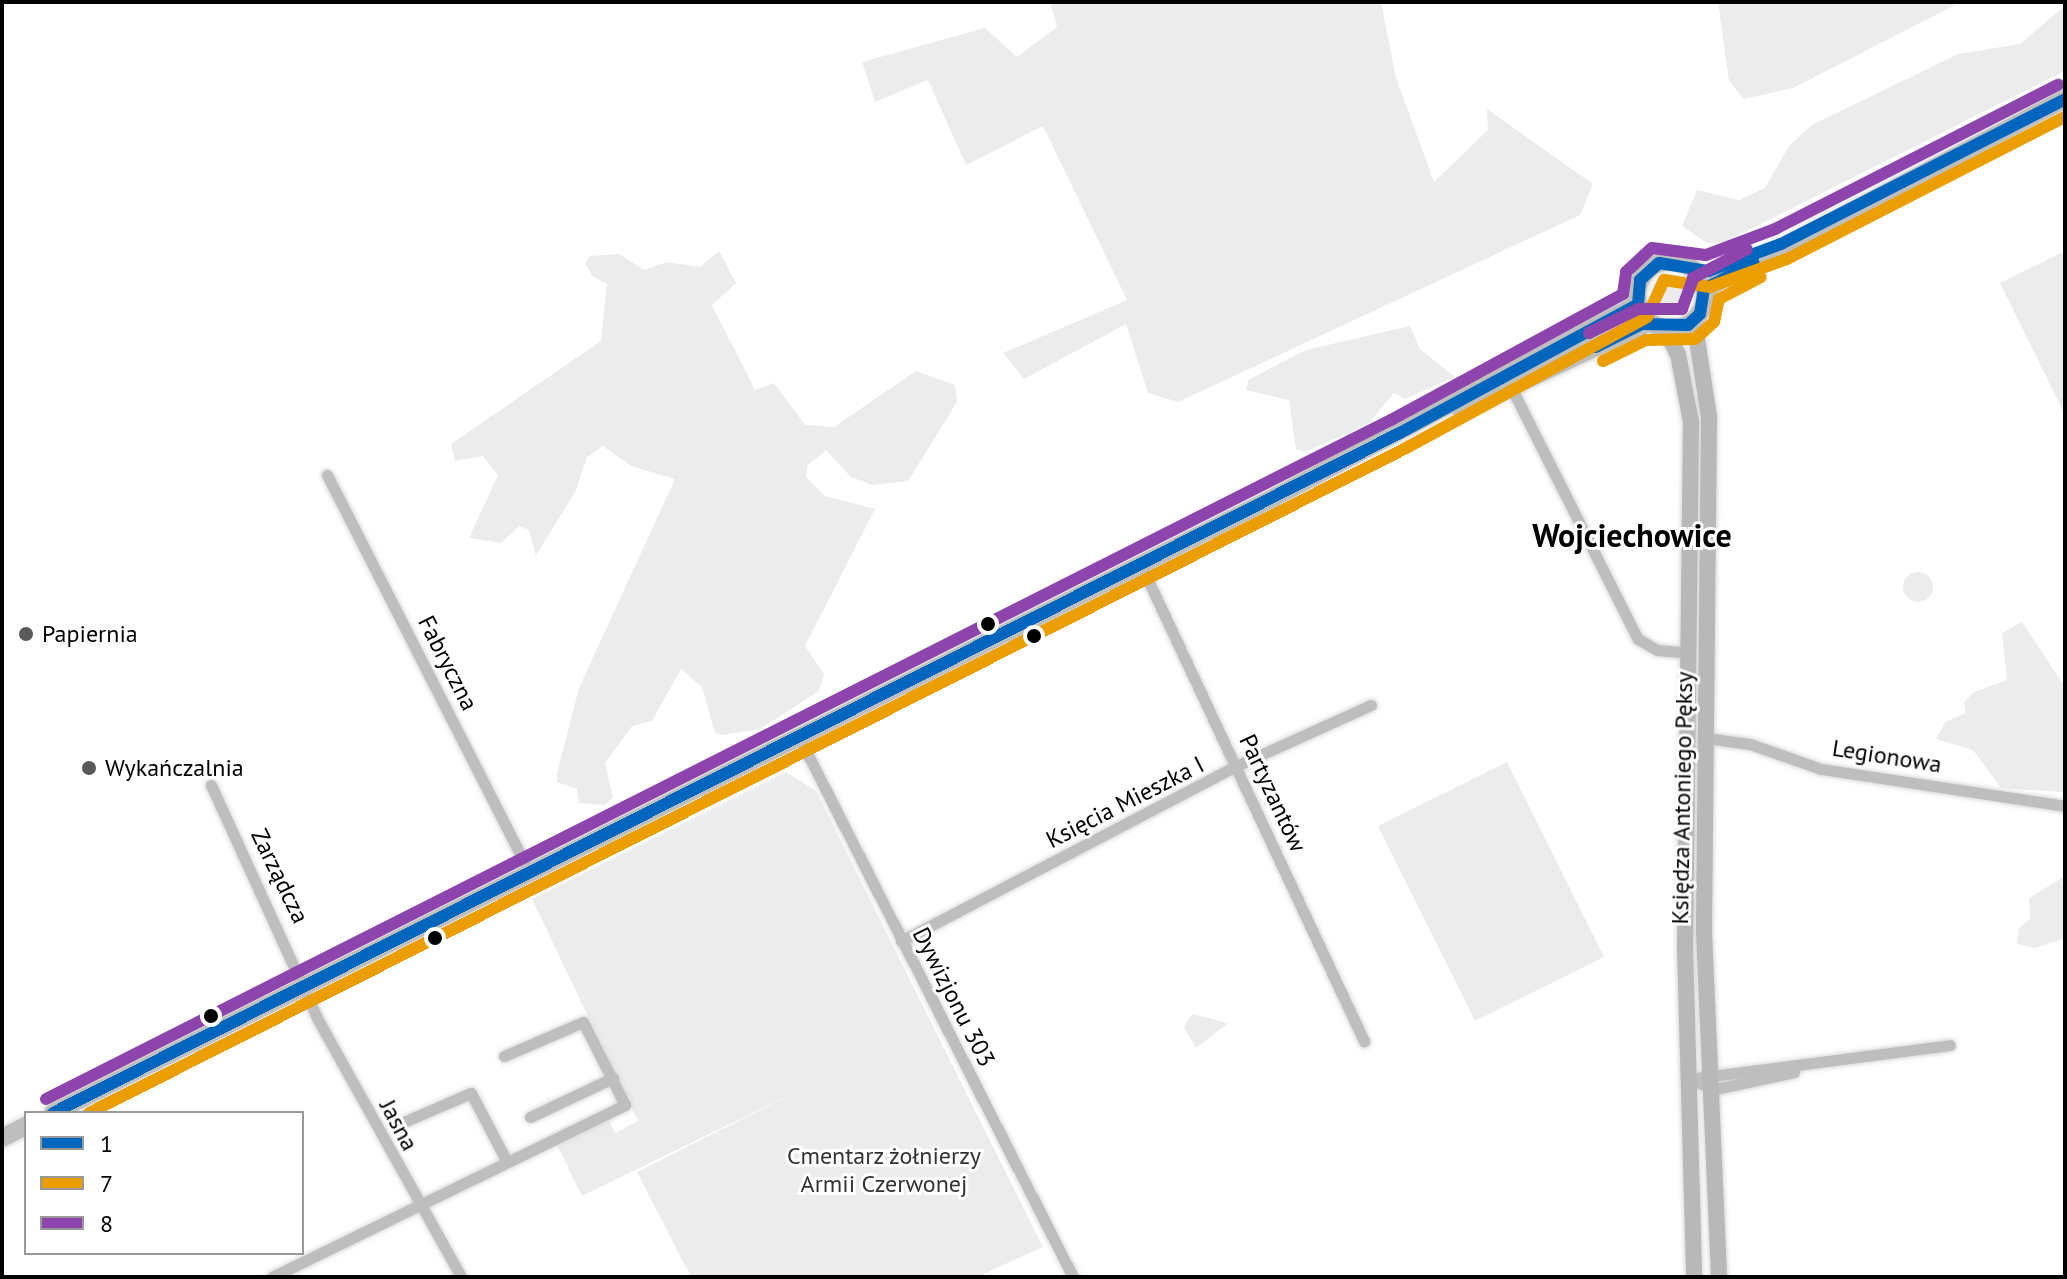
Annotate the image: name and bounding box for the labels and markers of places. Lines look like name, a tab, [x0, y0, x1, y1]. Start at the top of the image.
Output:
unlabelled marker	[980, 616, 996, 632]
place label: Papiernia	[42, 620, 138, 648]
marker: Papiernia	[17, 625, 35, 643]
unlabelled marker	[1026, 628, 1042, 644]
place label: Wykańczalnia	[105, 754, 244, 782]
marker: Wykańczalnia	[80, 759, 98, 777]
unlabelled marker	[427, 930, 443, 946]
unlabelled marker	[203, 1008, 219, 1024]

